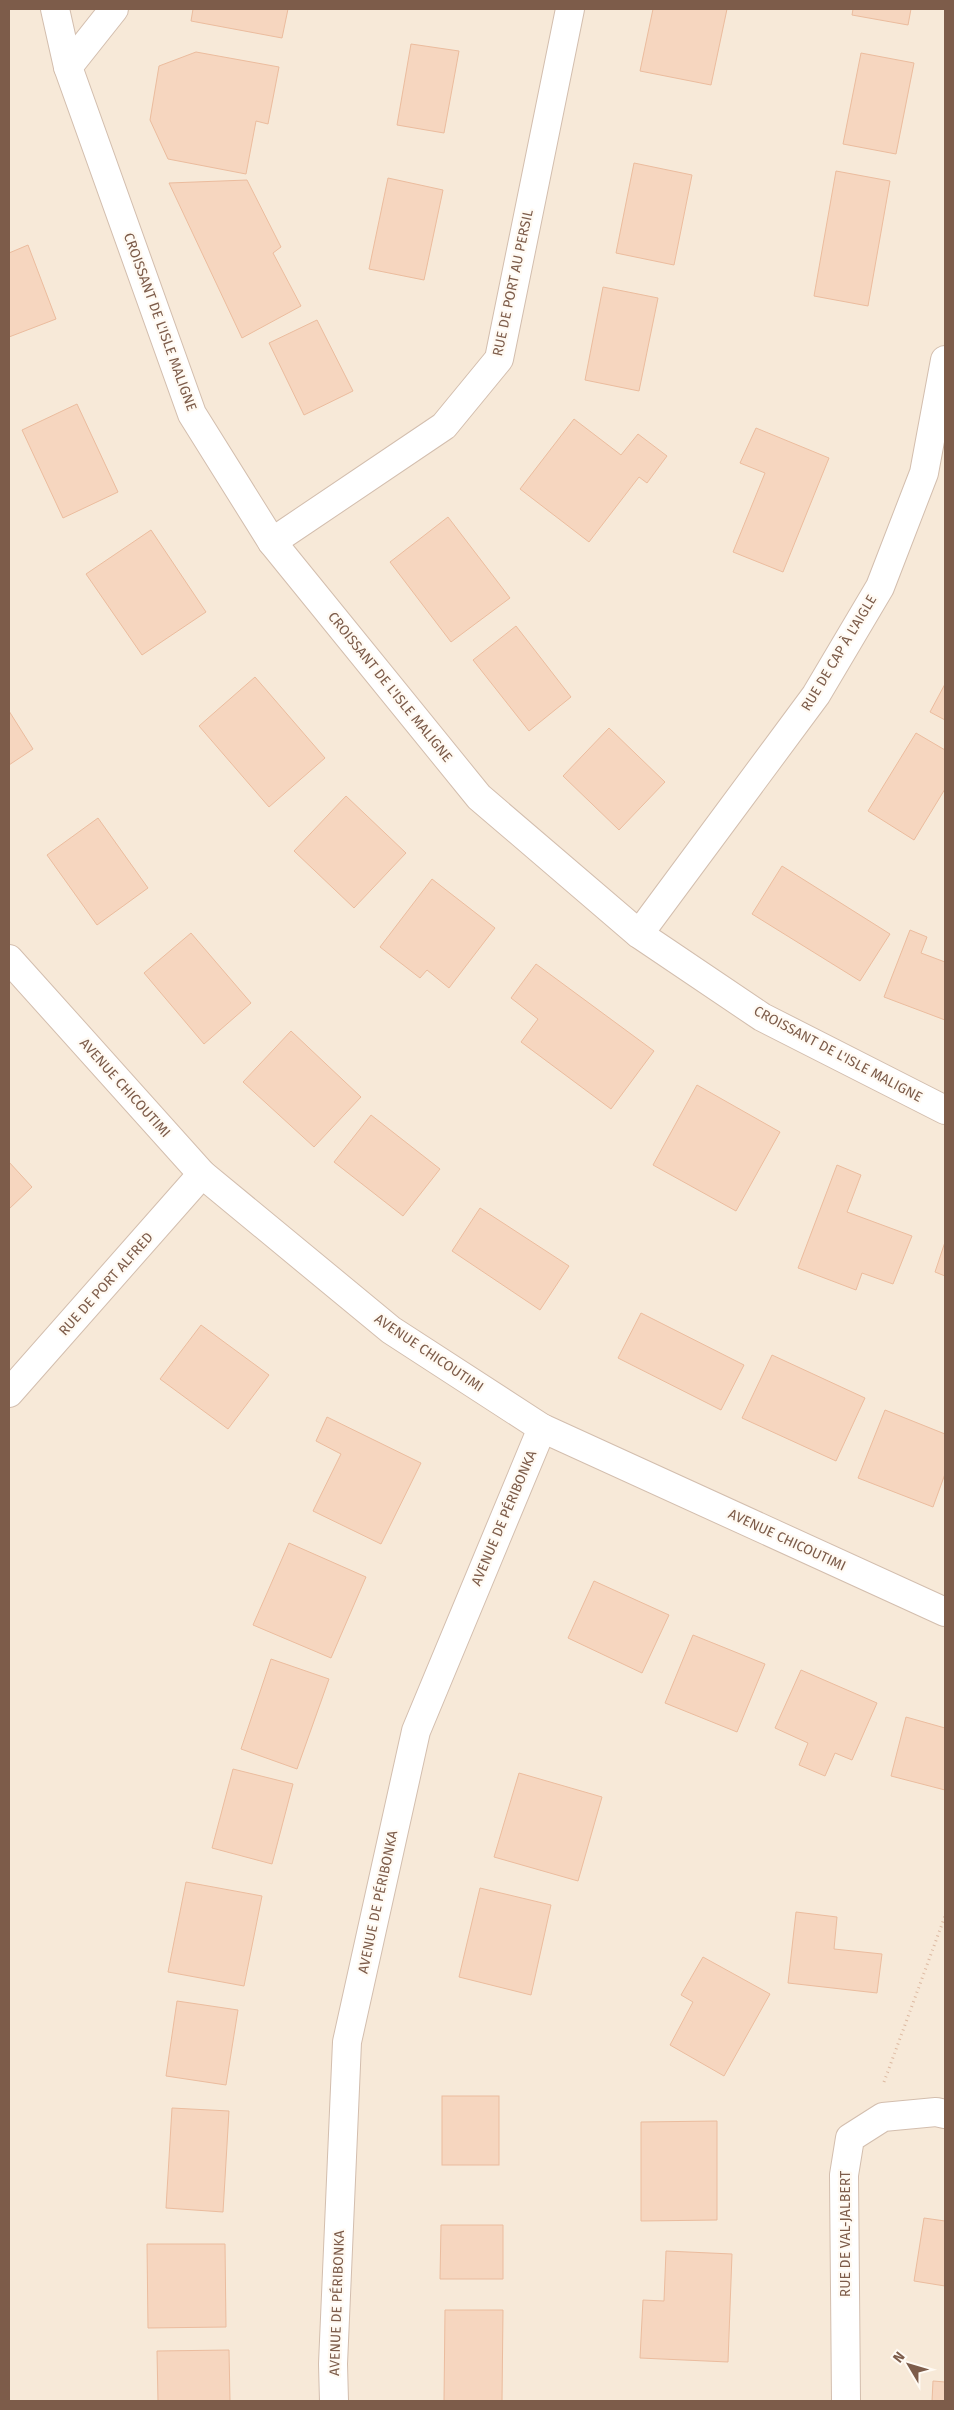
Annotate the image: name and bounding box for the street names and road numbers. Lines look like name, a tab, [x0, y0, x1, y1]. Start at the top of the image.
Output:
street label: RUE DE PORT AU PERSIL	[489, 208, 537, 358]
street label: CROISSANT DE L'ISLE MALIGNE	[120, 231, 200, 413]
street label: RUE DE CAP À L'AIGLE	[797, 591, 880, 714]
street label: CROISSANT DE L'ISLE MALIGNE	[324, 609, 456, 765]
street label: CROISSANT DE L'ISLE MALIGNE	[751, 1002, 925, 1106]
street label: AVENUE CHICOUTIMI	[76, 1035, 174, 1141]
street label: RUE DE PORT ALFRED	[55, 1229, 157, 1339]
street label: AVENUE CHICOUTIMI	[371, 1310, 487, 1396]
street label: AVENUE DE PÉRIBONKA	[467, 1447, 540, 1588]
street label: AVENUE CHICOUTIMI	[726, 1505, 848, 1575]
street label: AVENUE DE PÉRIBONKA	[354, 1829, 401, 1975]
street label: RUE DE VAL-JALBERT	[837, 2170, 854, 2297]
street label: AVENUE DE PÉRIBONKA	[325, 2230, 348, 2376]

